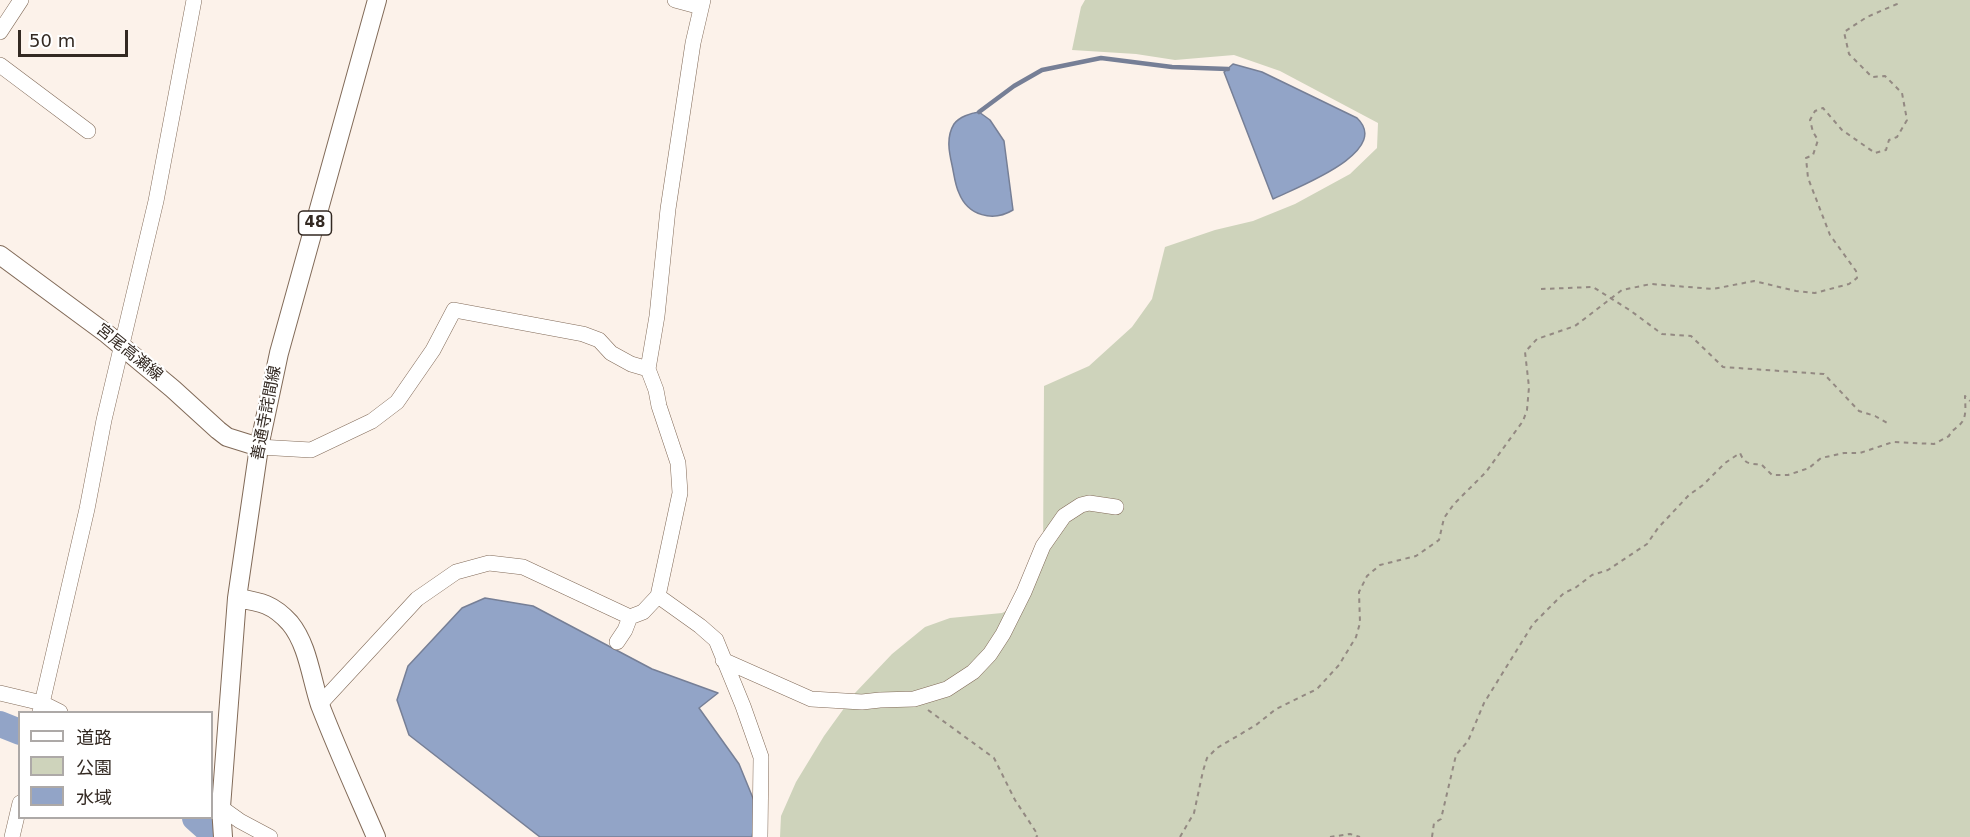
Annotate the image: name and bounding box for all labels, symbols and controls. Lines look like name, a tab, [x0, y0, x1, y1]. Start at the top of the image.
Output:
scale bar	[21, 18, 130, 56]
text: 50 m	[29, 30, 75, 51]
road number: 48	[298, 211, 332, 235]
street label: 宮尾高瀬線	[92, 320, 166, 386]
street label: 善通寺詫間線	[248, 364, 286, 462]
legend	[18, 711, 213, 819]
text: 道路	[76, 727, 112, 748]
text: 公園	[76, 757, 112, 778]
text: 水域	[76, 787, 112, 808]

